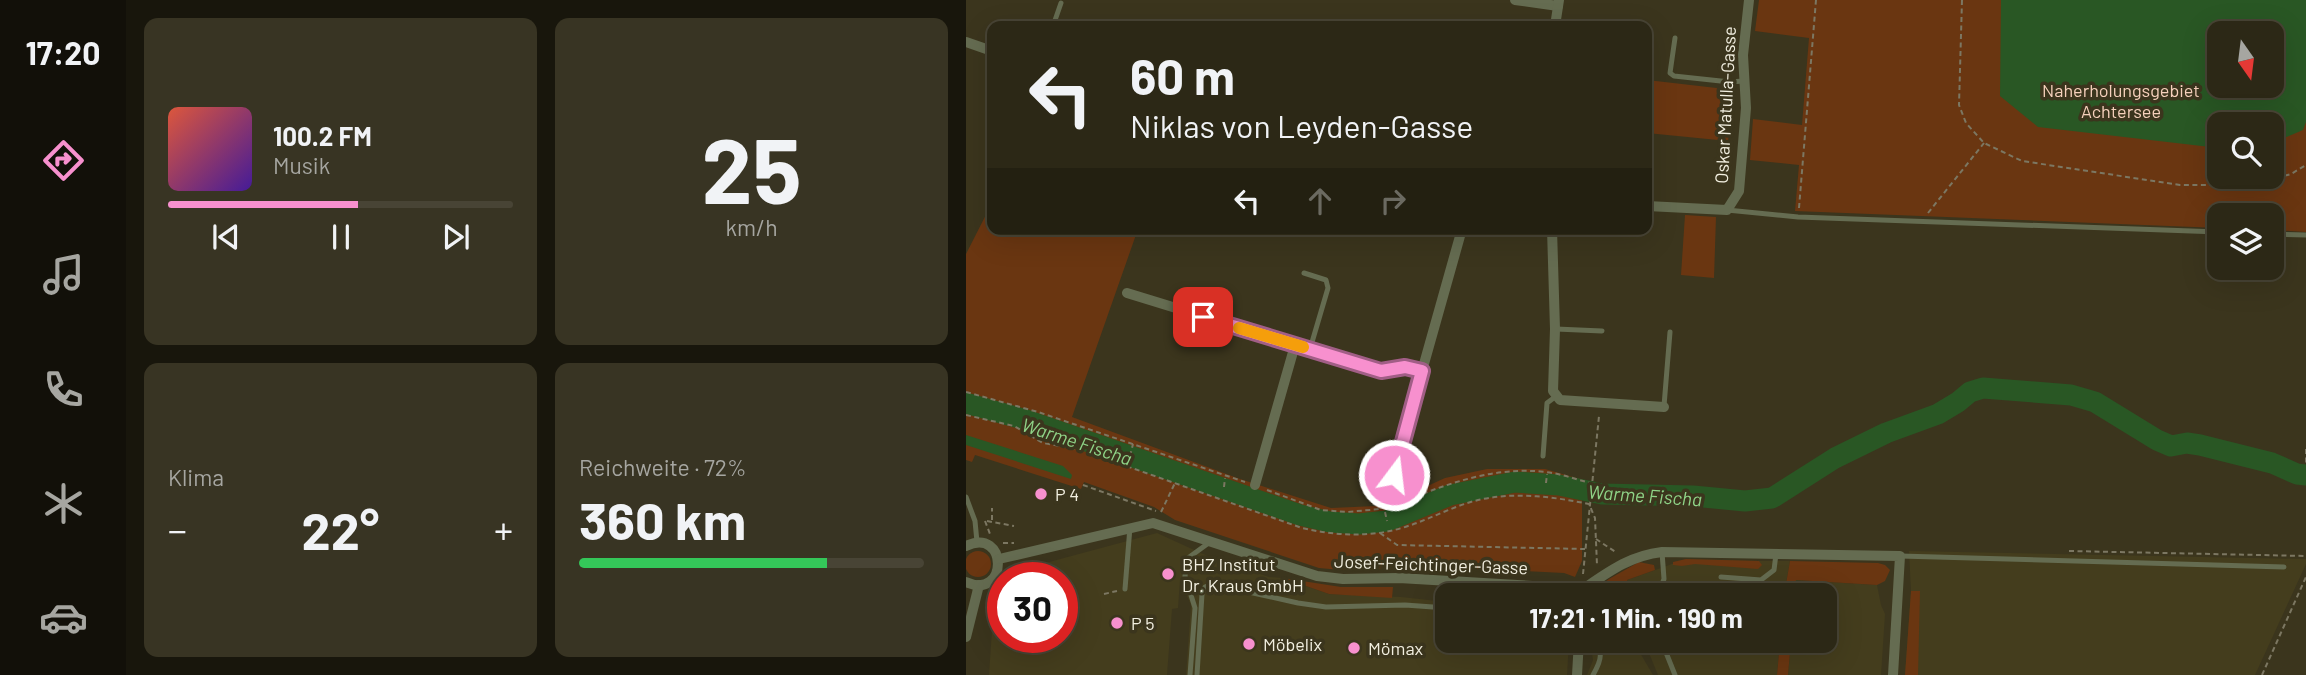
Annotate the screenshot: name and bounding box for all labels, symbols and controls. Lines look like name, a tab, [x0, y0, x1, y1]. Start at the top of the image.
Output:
north arrow	[2207, 21, 2284, 98]
map controls	[2207, 21, 2284, 280]
street label: Oskar Matulla-Gasse	[1710, 26, 1740, 184]
text: 17:20	[25, 33, 101, 71]
text: 60 m	[1130, 46, 1235, 105]
icon: left	[1015, 49, 1106, 140]
park label: Naherholungsgebiet Achtersee	[2042, 79, 2200, 122]
text: Niklas von Leyden-Gasse	[1130, 106, 1473, 144]
button: search	[2207, 112, 2284, 189]
text: 25	[701, 113, 802, 222]
text: 100.2 FM	[273, 120, 372, 151]
icon: directions	[39, 136, 88, 185]
text: Musik	[273, 151, 330, 179]
icon: left	[1228, 182, 1266, 220]
icon: ahead	[1301, 182, 1339, 220]
icon: right	[1374, 182, 1412, 220]
button: layers	[2207, 203, 2284, 280]
text: km/h	[725, 213, 778, 241]
icon: previous	[207, 218, 245, 256]
icon: pause	[322, 218, 360, 256]
icon: next	[437, 218, 475, 256]
icon: music	[39, 250, 88, 299]
pin	[1173, 287, 1233, 347]
icon: arrive	[1184, 298, 1222, 336]
icon: phone	[39, 365, 88, 414]
water label: Warme Fischa	[1019, 412, 1135, 470]
position arrow	[1357, 438, 1431, 512]
text: Reichweite · 72%	[579, 453, 747, 481]
text: Klima	[168, 463, 224, 491]
icon: climate	[39, 479, 88, 528]
water label: Warme Fischa	[1587, 480, 1703, 510]
place label: P 4	[1055, 483, 1079, 505]
marker: P 4	[1033, 486, 1049, 502]
text: 360 km	[579, 488, 746, 550]
text: 22°	[302, 498, 379, 560]
text: −	[168, 506, 187, 552]
text: +	[494, 506, 513, 552]
street label: Josef-Feichtinger-Gasse	[1334, 550, 1528, 578]
place label: BHZ Institut Dr. Kraus GmbH	[1182, 553, 1304, 596]
speed limit sign: 30	[987, 562, 1078, 653]
marker: BHZ Institut Dr. Kraus GmbH	[1160, 566, 1176, 582]
icon: car	[39, 593, 88, 642]
text: 17:21 · 1 Min. · 190 m	[1529, 602, 1743, 633]
place label: P 5	[1131, 612, 1155, 634]
marker: P 5	[1109, 615, 1125, 631]
place label: Möbelix	[1263, 633, 1323, 655]
marker: Möbelix	[1241, 636, 1257, 652]
place label: Mömax	[1368, 637, 1424, 659]
marker: Mömax	[1346, 640, 1362, 656]

